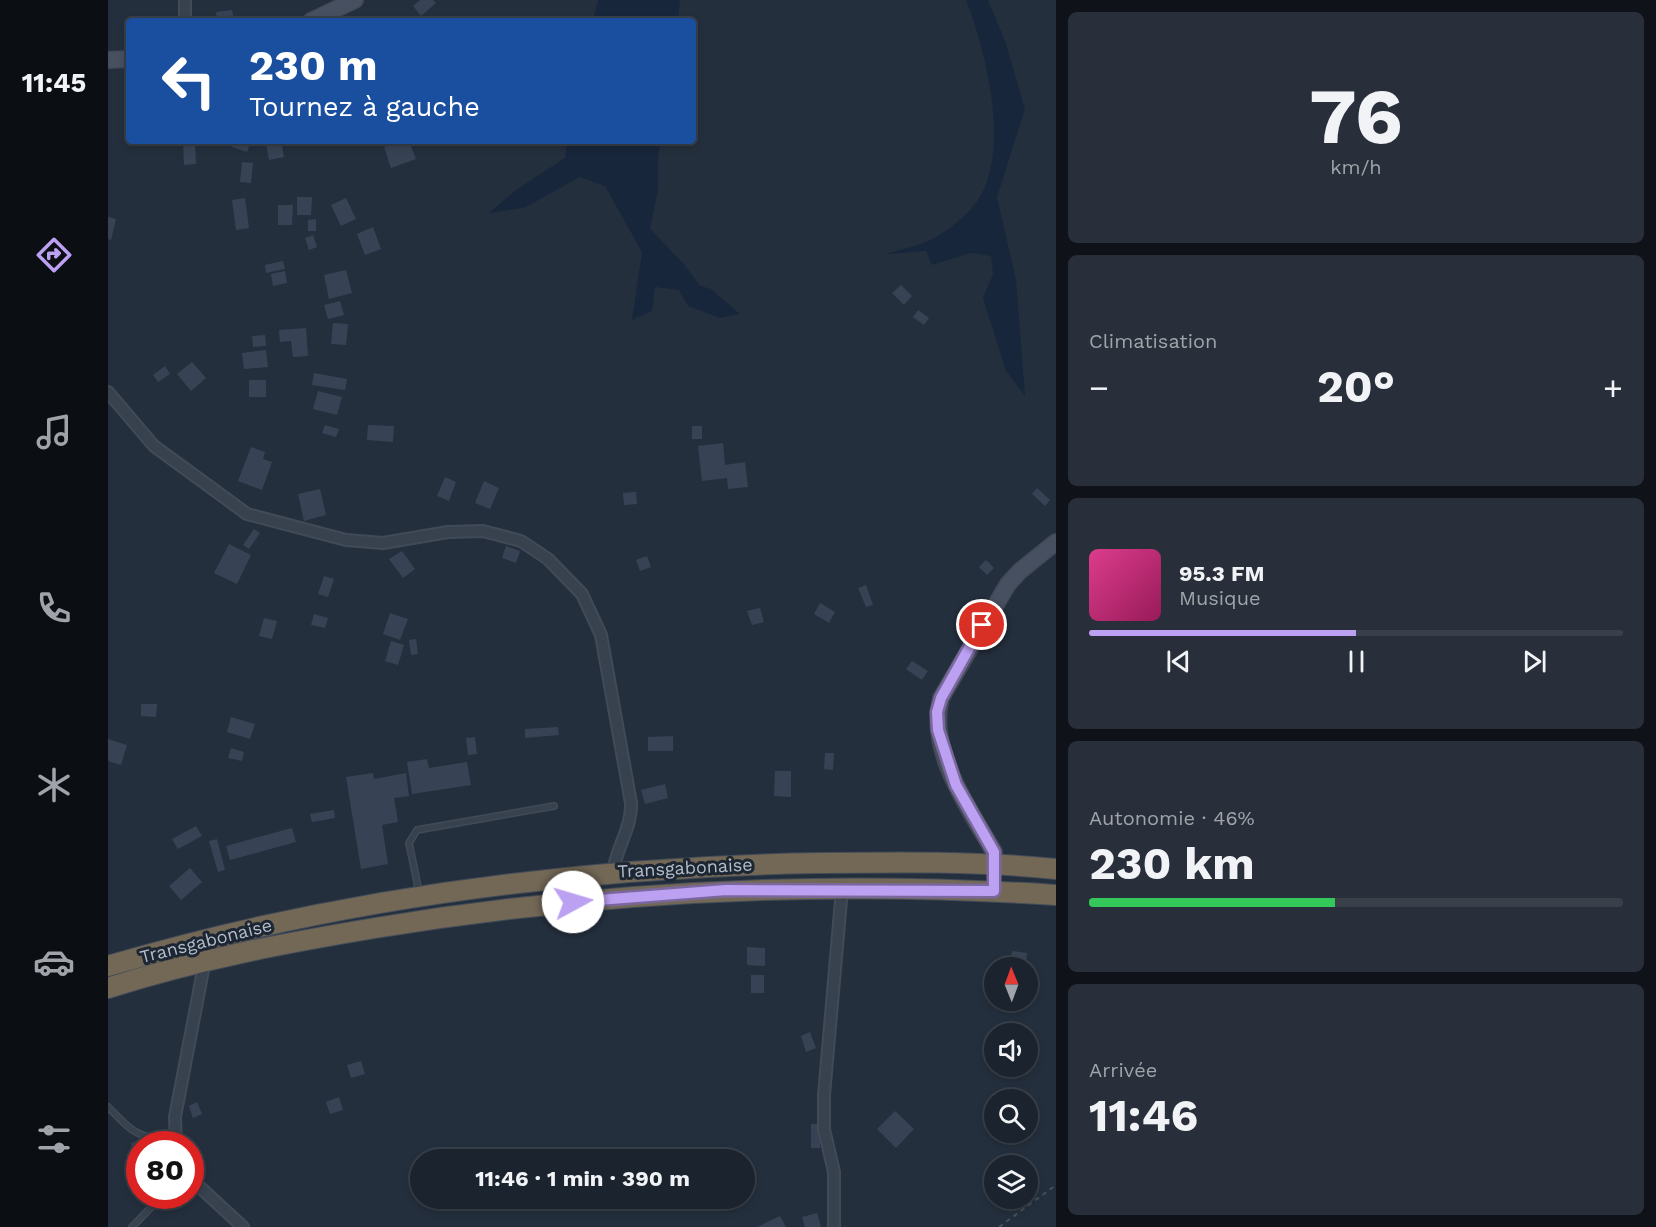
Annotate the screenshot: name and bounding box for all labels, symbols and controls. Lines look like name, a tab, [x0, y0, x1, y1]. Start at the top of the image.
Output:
text: 230 m	[249, 41, 378, 90]
icon: left	[150, 42, 228, 120]
text: 11:45	[22, 67, 86, 99]
text: 76	[1309, 70, 1403, 162]
text: Tournez à gauche	[249, 91, 480, 123]
text: km/h	[1330, 155, 1382, 179]
icon: directions	[33, 234, 75, 276]
text: Climatisation	[1089, 329, 1217, 353]
text: 20°	[1317, 360, 1395, 413]
text: −	[1089, 368, 1109, 407]
text: +	[1603, 368, 1623, 407]
icon: music	[33, 411, 75, 453]
text: 95.3 FM	[1179, 561, 1264, 586]
text: Musique	[1179, 586, 1261, 610]
icon: phone	[33, 587, 75, 629]
pin	[956, 599, 1007, 650]
icon: arrive	[965, 608, 998, 641]
icon: previous	[1162, 645, 1195, 678]
icon: pause	[1340, 645, 1373, 678]
icon: next	[1518, 645, 1551, 678]
icon: climate	[33, 764, 75, 806]
text: Autonomie · 46%	[1089, 806, 1255, 830]
text: 230 km	[1089, 837, 1255, 890]
street label: Transgabonaise	[617, 853, 753, 882]
position arrow	[541, 870, 605, 934]
street label: Transgabonaise	[138, 914, 274, 967]
icon: car	[33, 941, 75, 983]
north arrow	[984, 957, 1038, 1011]
map controls	[984, 957, 1038, 1209]
button: sound	[984, 1023, 1038, 1077]
text: Arrivée	[1089, 1058, 1157, 1082]
button: search	[984, 1089, 1038, 1143]
text: 11:46	[1089, 1089, 1198, 1142]
icon: filters	[33, 1118, 75, 1160]
speed limit sign: 80	[126, 1131, 204, 1209]
button: layers	[984, 1155, 1038, 1209]
text: 11:46 · 1 min · 390 m	[475, 1166, 690, 1191]

